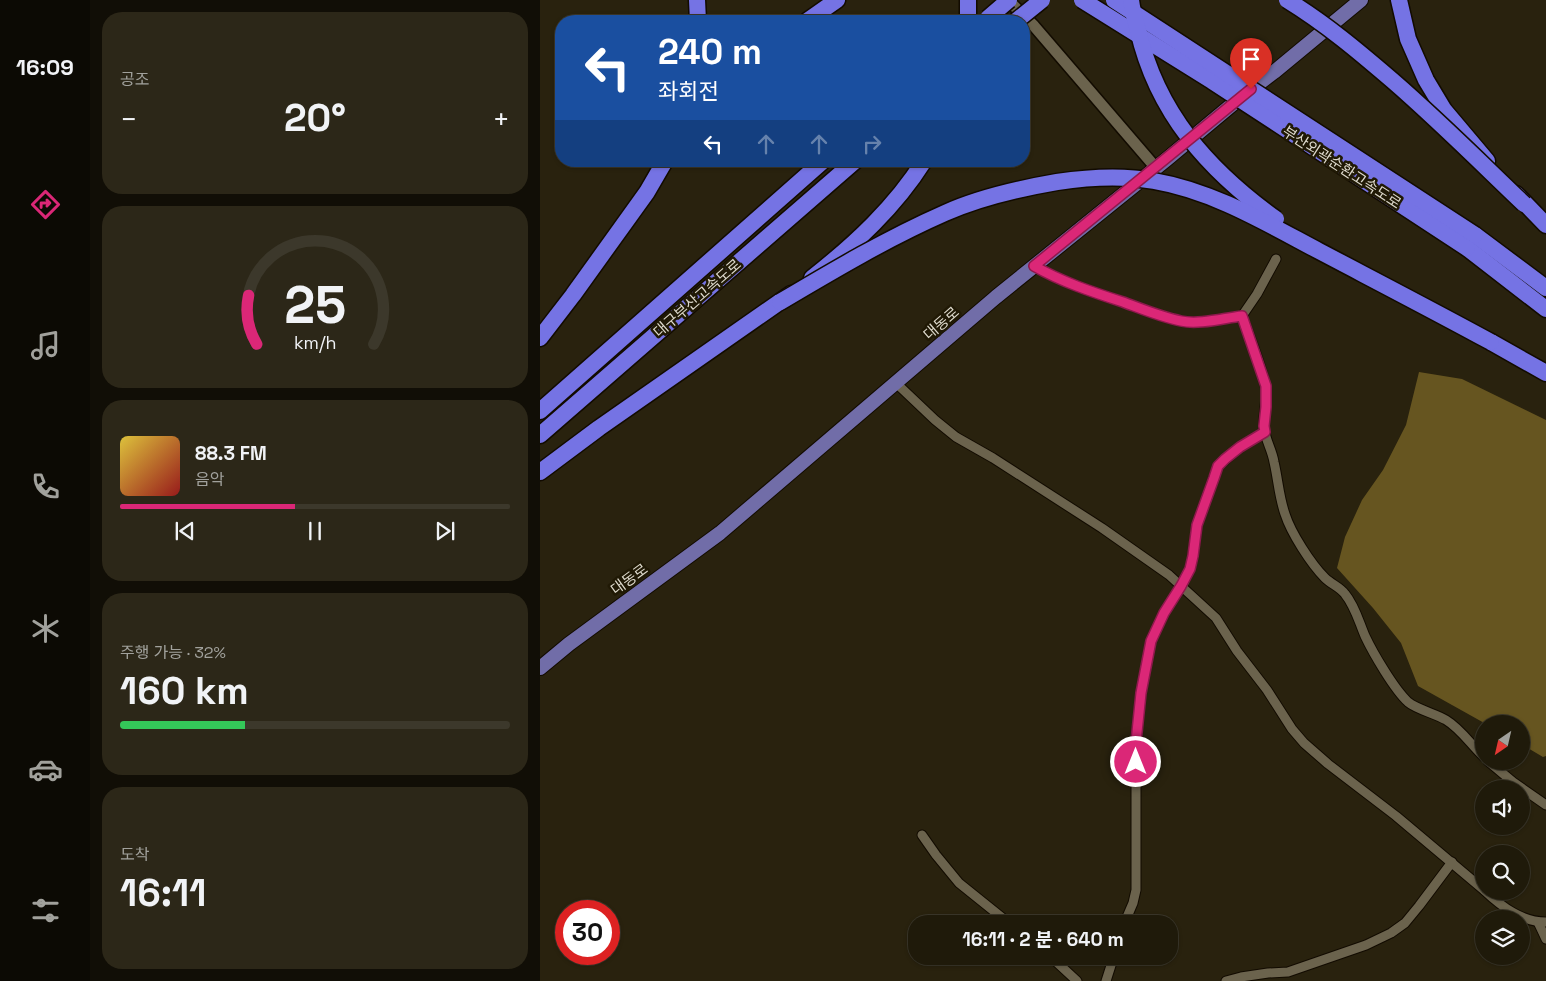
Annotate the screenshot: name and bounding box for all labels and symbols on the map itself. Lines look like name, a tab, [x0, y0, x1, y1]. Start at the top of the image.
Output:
pin	[1230, 38, 1272, 89]
street label: 부산외곽순환고속도로	[1279, 121, 1405, 213]
street label: 대구부산고속도로	[649, 255, 745, 341]
street label: 대동로	[919, 302, 963, 344]
street label: 대동로	[607, 559, 651, 599]
north arrow	[1475, 715, 1530, 770]
position arrow	[1109, 735, 1161, 787]
speed limit sign: 30	[555, 900, 620, 965]

